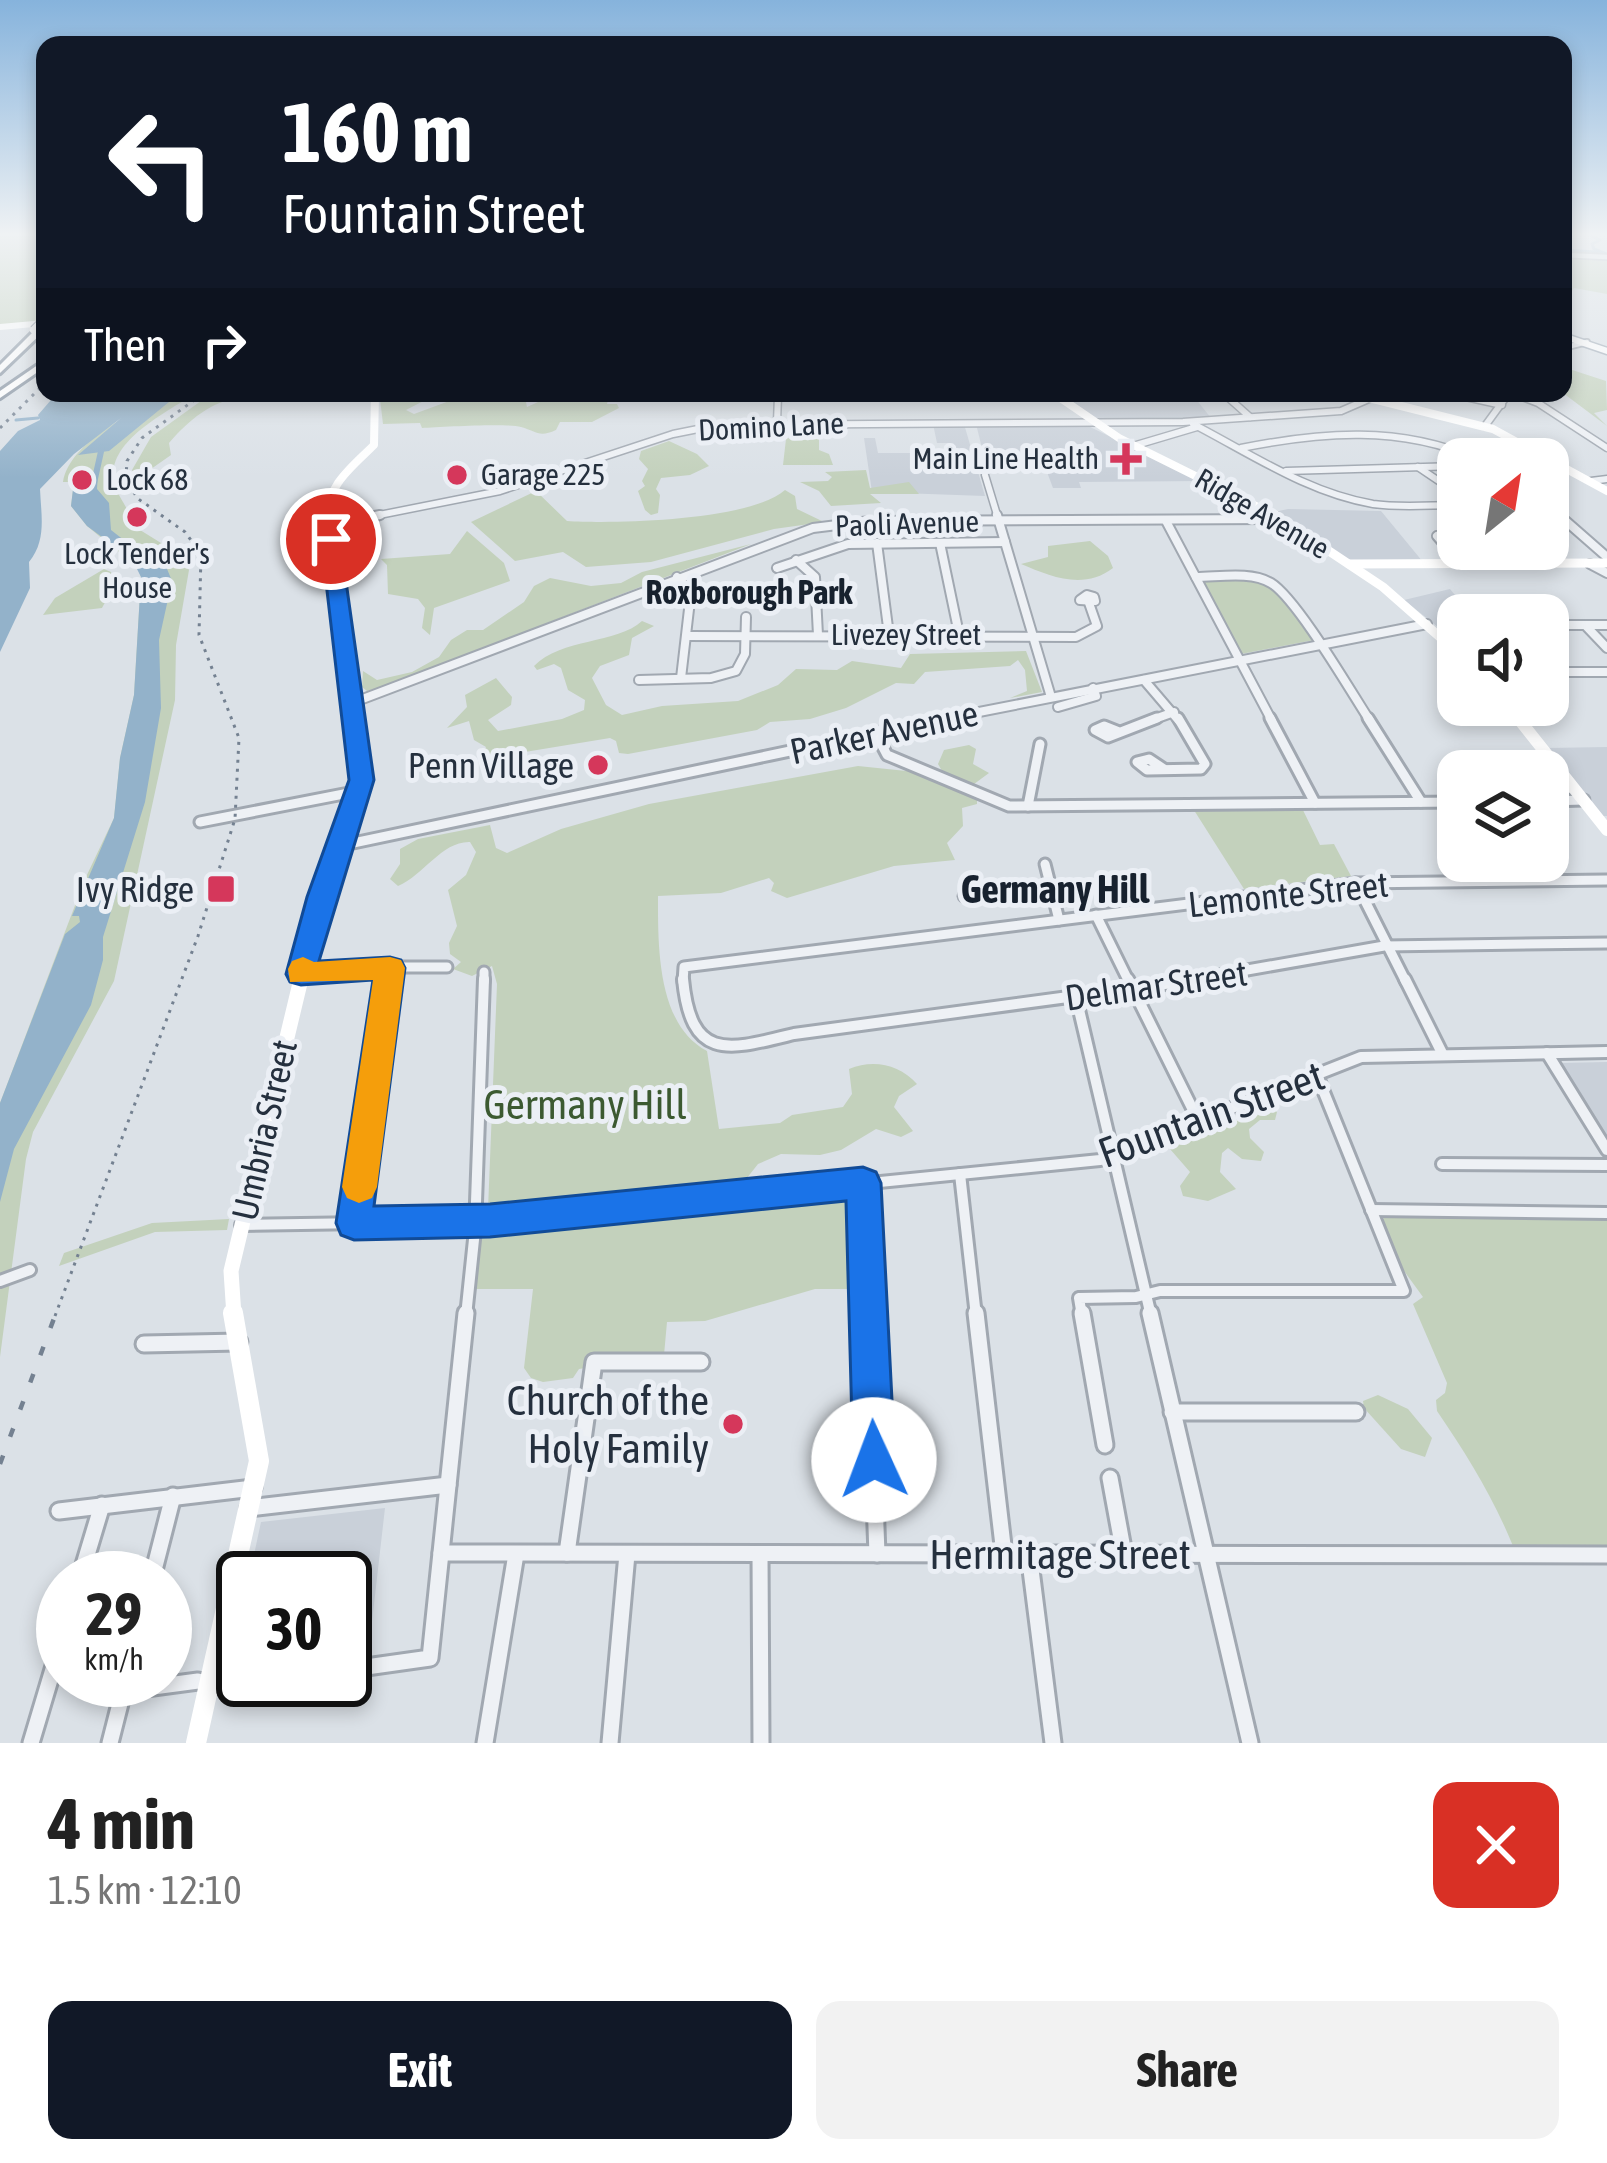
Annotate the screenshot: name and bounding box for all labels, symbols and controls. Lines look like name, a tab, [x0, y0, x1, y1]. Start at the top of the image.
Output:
icon: left	[84, 84, 240, 240]
text: 160 m	[282, 84, 472, 180]
text: Fountain Street	[282, 183, 585, 244]
icon: right	[191, 312, 257, 378]
text: Then	[84, 319, 167, 371]
street label: Domino Lane	[697, 405, 845, 447]
north arrow	[1437, 438, 1569, 570]
map controls	[1437, 438, 1569, 882]
place label: Main Line Health	[912, 441, 1099, 475]
marker: Main Line Health	[1110, 443, 1142, 475]
place label: Garage 225	[481, 457, 605, 491]
street label: Ridge Avenue	[1189, 461, 1336, 565]
place label: Lock 68	[106, 462, 188, 496]
marker: Garage 225	[444, 462, 470, 488]
marker: Lock 68	[69, 467, 95, 493]
pin	[280, 488, 382, 590]
street label: Paoli Avenue	[834, 503, 980, 543]
marker: Lock Tender's House	[124, 504, 150, 530]
icon: arrive	[298, 506, 364, 572]
place label: Lock Tender's House	[64, 536, 210, 604]
district label: Roxborough Park	[645, 573, 853, 611]
button: sound	[1437, 594, 1569, 726]
street label: Livezey Street	[831, 617, 981, 651]
street label: Parker Avenue	[786, 692, 982, 772]
place label: Penn Village	[408, 744, 574, 786]
button: layers	[1437, 750, 1569, 882]
marker: Penn Village	[585, 752, 611, 778]
street label: Lemonte Street	[1186, 863, 1390, 925]
district label: Germany Hill	[961, 867, 1150, 911]
place label: Ivy Ridge	[76, 868, 194, 910]
marker: Ivy Ridge	[205, 873, 237, 905]
street label: Delmar Street	[1062, 951, 1250, 1019]
street label: Umbria Street	[223, 1036, 305, 1224]
street label: Fountain Street	[1092, 1051, 1330, 1177]
park label: Germany Hill	[483, 1080, 687, 1128]
place label: Church of the Holy Family	[507, 1376, 709, 1472]
position arrow	[811, 1397, 937, 1523]
marker: Church of the Holy Family	[720, 1411, 746, 1437]
street label: Hermitage Street	[929, 1530, 1191, 1578]
speed limit sign: 30	[216, 1551, 372, 1707]
text: 29	[86, 1579, 142, 1648]
text: km/h	[84, 1642, 144, 1676]
text: 4 min	[48, 1782, 195, 1864]
button: close	[1433, 1782, 1559, 1908]
text: 1.5 km · 12:10	[48, 1868, 241, 1912]
button: Exit	[48, 2001, 792, 2139]
button: Share	[816, 2001, 1559, 2139]

